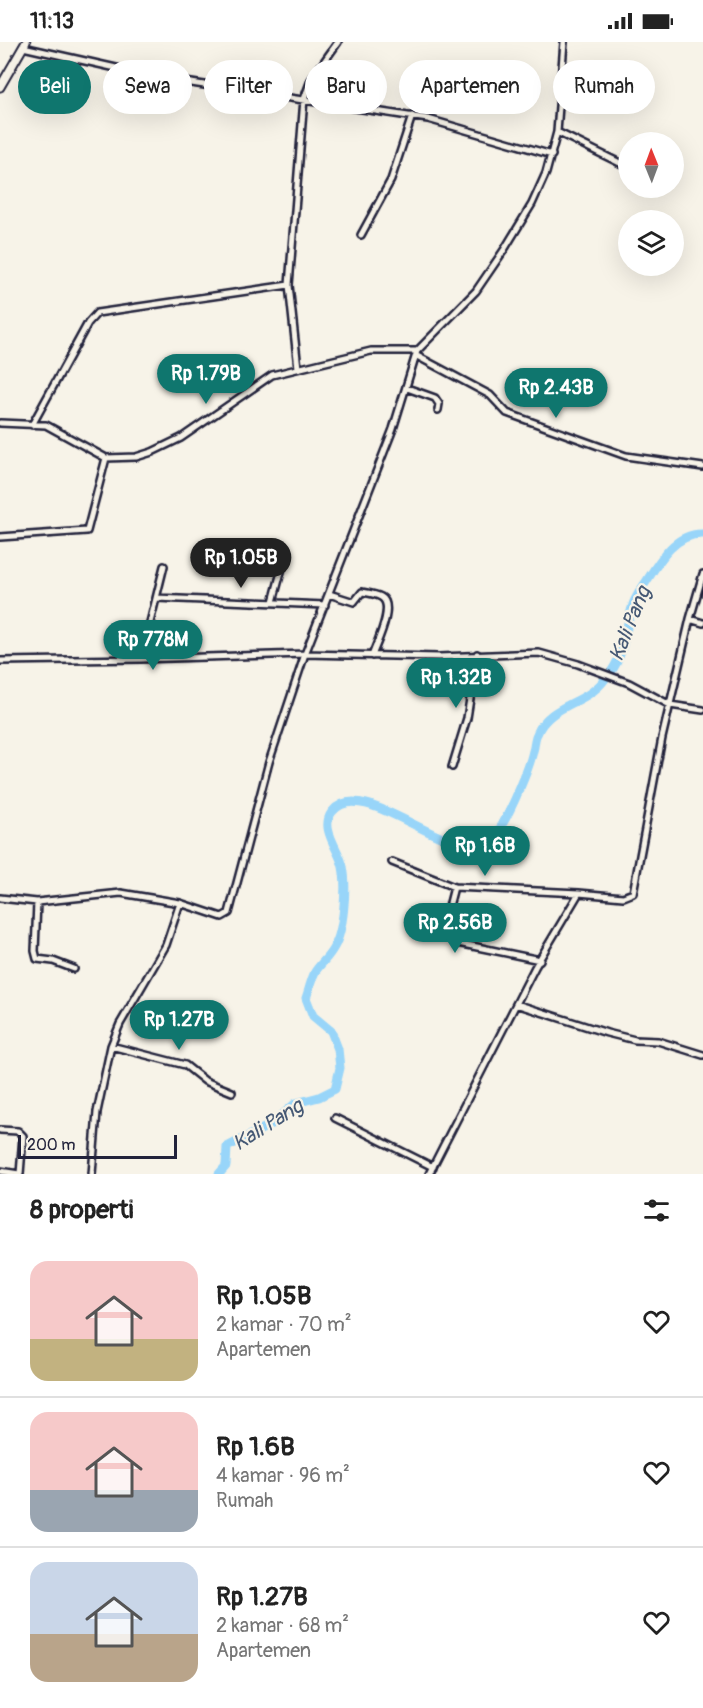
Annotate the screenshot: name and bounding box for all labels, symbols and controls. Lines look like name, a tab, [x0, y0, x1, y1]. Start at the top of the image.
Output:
text: 11:13	[30, 7, 74, 35]
chip: Beli	[18, 60, 91, 114]
chip: Sewa	[103, 60, 192, 114]
chip: Filter	[204, 60, 293, 114]
chip: Baru	[305, 60, 387, 114]
chip: Apartemen	[399, 60, 541, 114]
chip: Rumah	[553, 60, 655, 114]
north arrow	[618, 132, 684, 198]
map controls	[618, 132, 684, 276]
button: layers	[618, 210, 684, 276]
pin: Rp 1.79B	[144, 354, 268, 405]
text: Rp 1.79B	[171, 361, 241, 386]
pin: Rp 2.43B	[494, 368, 618, 419]
text: Rp 2.43B	[519, 375, 594, 400]
pin: Rp 1.05B	[179, 538, 303, 589]
text: Rp 1.05B	[204, 545, 278, 570]
water label: Kali Pang	[603, 581, 658, 665]
pin: Rp 778M	[98, 620, 208, 671]
text: Rp 778M	[118, 627, 189, 652]
pin: Rp 1.32B	[394, 658, 518, 709]
text: Rp 1.32B	[420, 665, 492, 690]
pin: Rp 1.6B	[430, 826, 540, 877]
text: Rp 1.6B	[455, 833, 515, 858]
pin: Rp 2.56B	[393, 903, 517, 954]
text: Rp 2.56B	[418, 910, 492, 935]
pin: Rp 1.27B	[117, 1000, 241, 1051]
text: Rp 1.27B	[144, 1007, 214, 1032]
water label: Kali Pang	[228, 1092, 309, 1157]
scale bar	[18, 1132, 177, 1160]
text: 200 m	[27, 1135, 75, 1155]
text: 8 properti	[30, 1194, 133, 1226]
icon: filters	[640, 1194, 673, 1227]
text: Rp 1.05B	[216, 1280, 311, 1312]
icon: home	[78, 1285, 150, 1357]
icon: heart	[640, 1305, 673, 1338]
text: 2 kamar · 70 m²	[216, 1312, 352, 1337]
text: Apartemen	[216, 1337, 311, 1362]
text: Rp 1.6B	[216, 1431, 295, 1463]
icon: home	[78, 1436, 150, 1508]
icon: heart	[640, 1456, 673, 1489]
text: 4 kamar · 96 m²	[216, 1463, 350, 1488]
text: Rumah	[216, 1488, 273, 1513]
text: Rp 1.27B	[216, 1581, 308, 1613]
icon: home	[78, 1586, 150, 1658]
icon: heart	[640, 1606, 673, 1639]
text: 2 kamar · 68 m²	[216, 1613, 349, 1638]
text: Apartemen	[216, 1638, 311, 1663]

